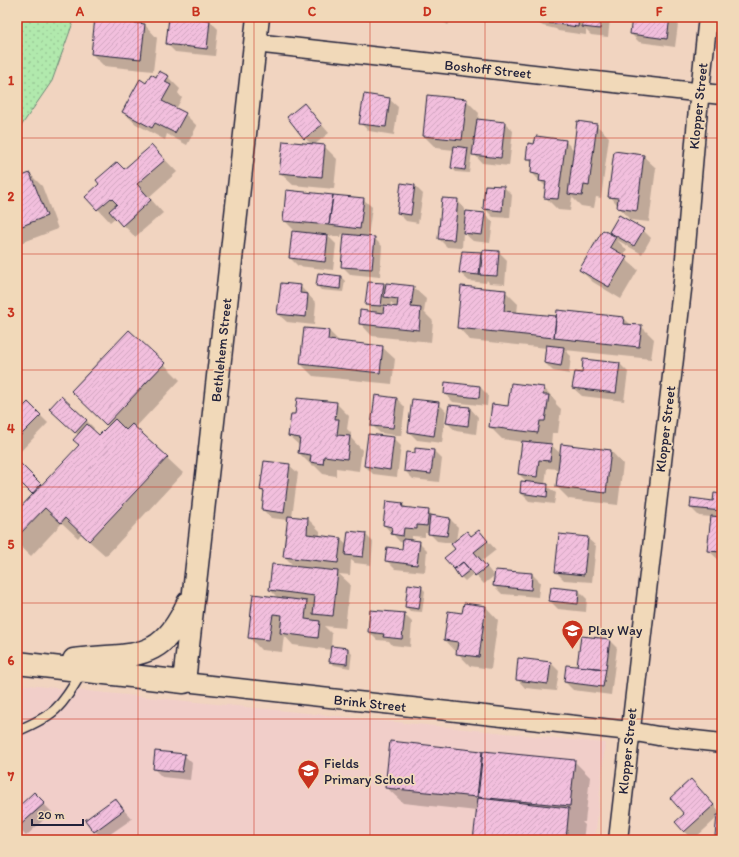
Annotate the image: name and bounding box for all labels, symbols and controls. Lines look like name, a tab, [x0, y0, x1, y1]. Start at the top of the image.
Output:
text: A	[75, 4, 85, 19]
text: B	[192, 4, 201, 19]
text: C	[308, 4, 317, 19]
text: D	[423, 4, 432, 19]
text: E	[539, 4, 547, 19]
text: F	[656, 4, 663, 19]
street label: Boshoff Street	[444, 56, 532, 83]
street label: Klopper Street	[685, 62, 712, 150]
text: 1	[8, 73, 14, 88]
text: 2	[8, 189, 15, 204]
street label: Bethlehem Street	[208, 297, 235, 403]
text: 3	[7, 305, 15, 320]
street label: Klopper Street	[652, 385, 679, 473]
text: 4	[7, 421, 15, 436]
text: 5	[8, 537, 15, 552]
school or university icon: Play Way	[560, 617, 586, 650]
place label: Play Way	[588, 622, 643, 639]
text: 6	[8, 653, 15, 668]
street label: Brink Street	[333, 691, 407, 716]
street label: Klopper Street	[614, 707, 641, 795]
place label: Fields Primary School	[324, 755, 415, 788]
school or university icon: Fields Primary School	[296, 758, 322, 791]
text: 7	[7, 769, 15, 784]
scale bar	[32, 801, 83, 827]
text: 20 m	[38, 808, 65, 822]

